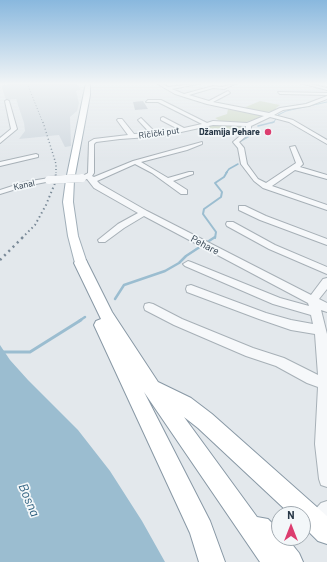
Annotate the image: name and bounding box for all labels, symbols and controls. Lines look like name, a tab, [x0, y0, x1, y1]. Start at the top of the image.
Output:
street label: Ričički put	[138, 125, 180, 141]
place label: Džamija Pehare	[199, 127, 260, 137]
marker: Džamija Pehare	[263, 127, 273, 137]
street label: Kanal	[12, 177, 36, 193]
street label: Pehare	[189, 233, 221, 257]
water label: Bosna	[15, 481, 43, 519]
north arrow	[271, 506, 311, 546]
text: N	[287, 508, 295, 521]

